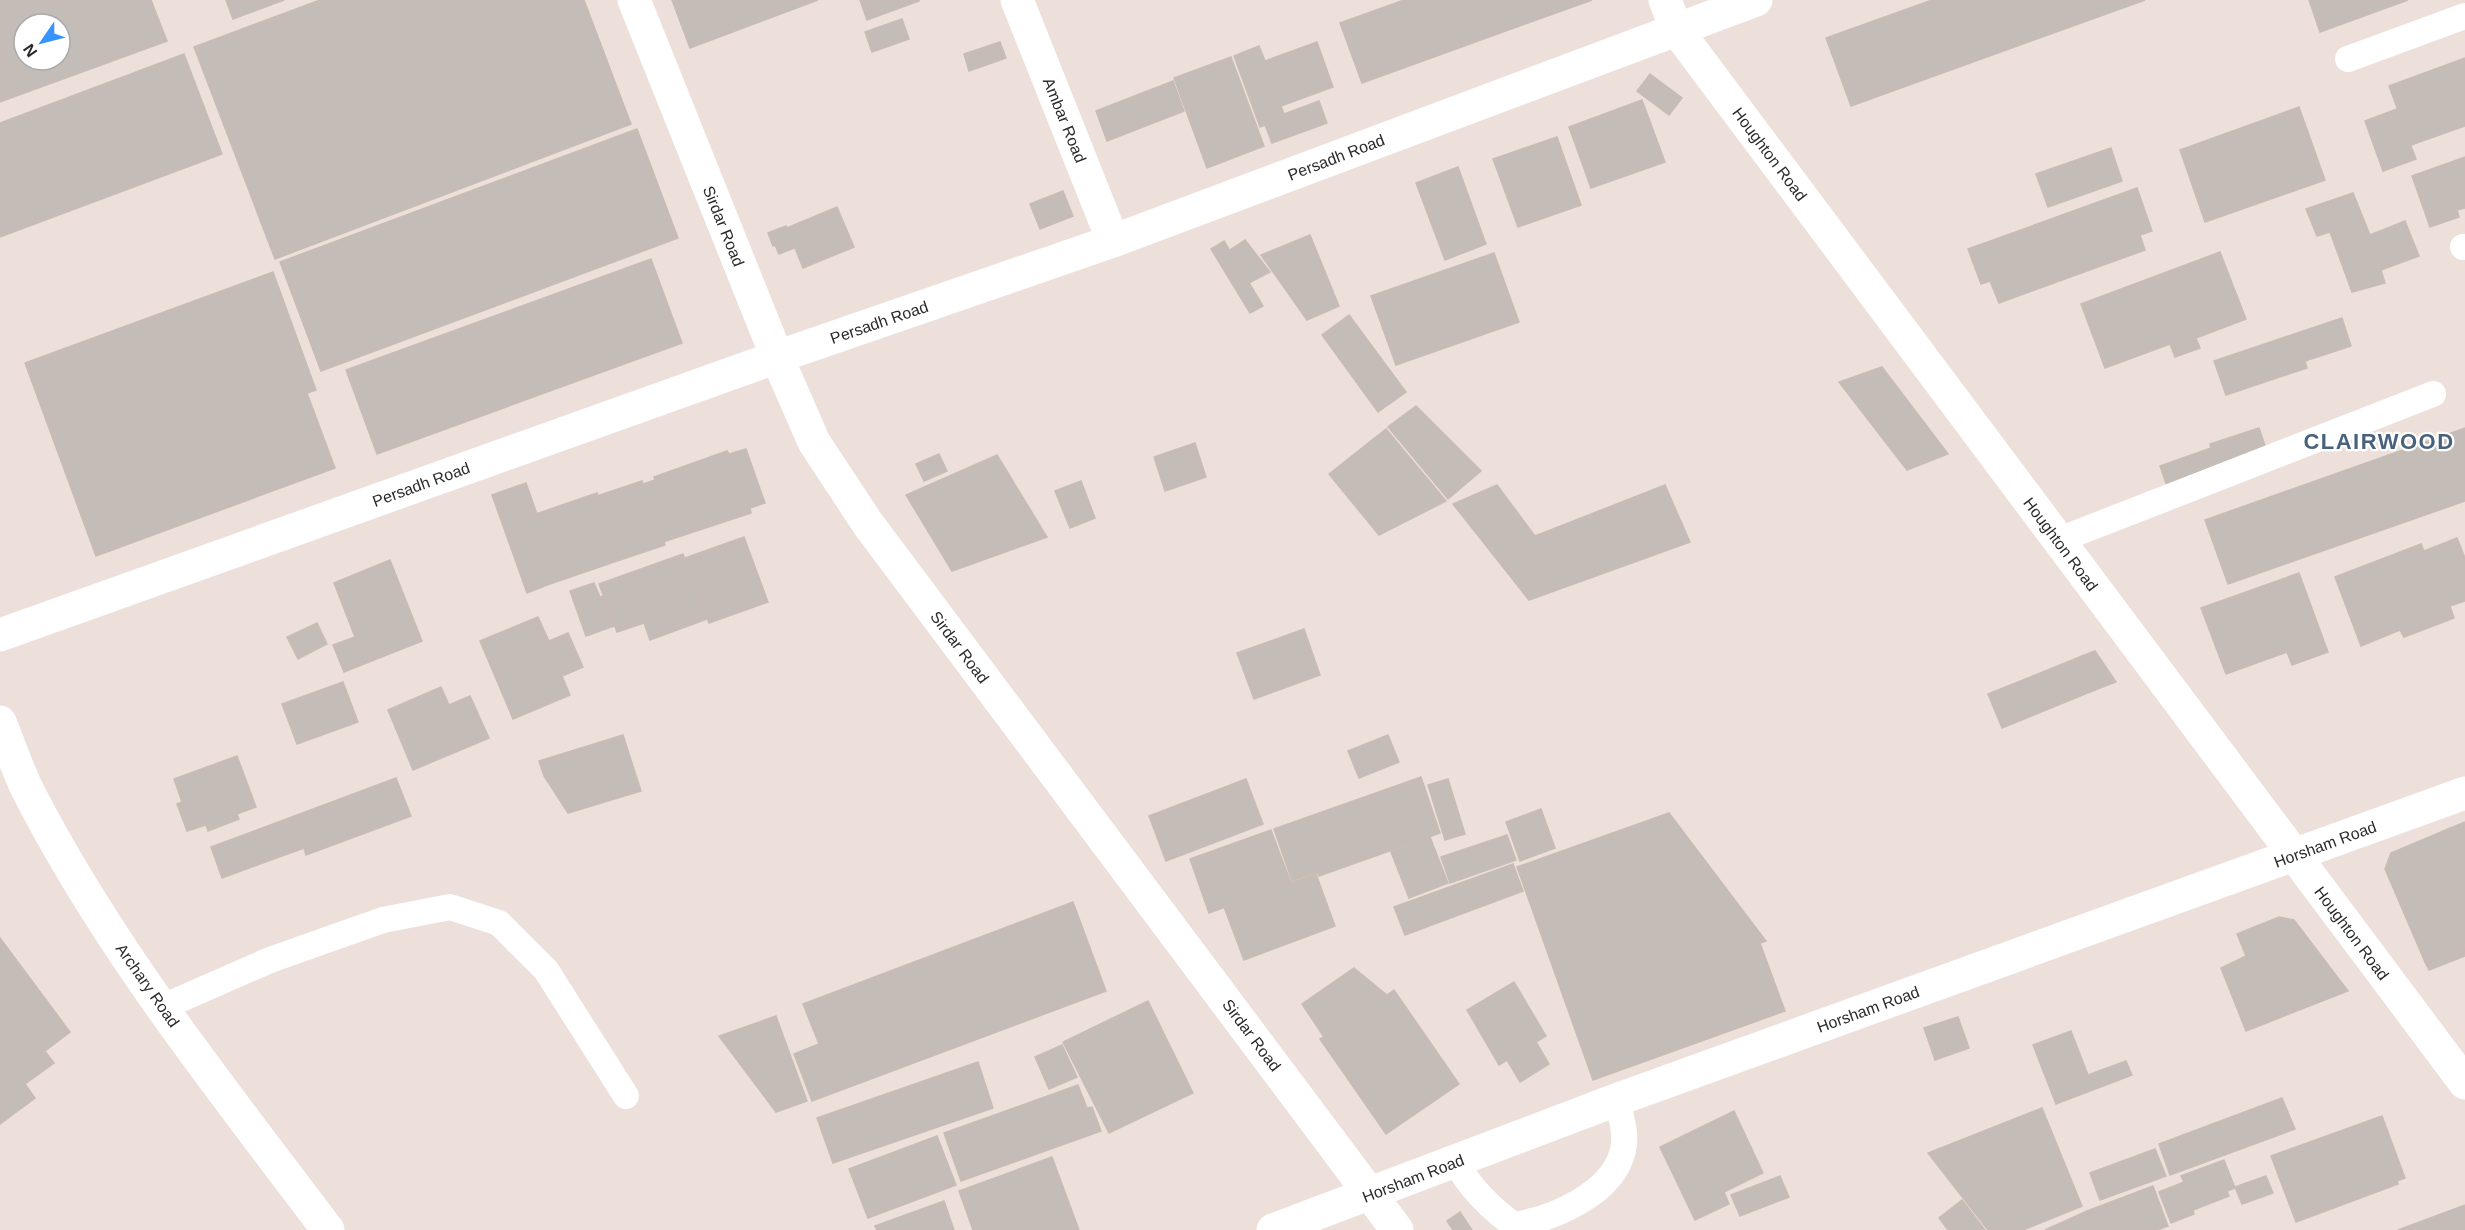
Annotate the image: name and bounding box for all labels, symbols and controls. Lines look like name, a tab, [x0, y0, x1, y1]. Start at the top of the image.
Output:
north arrow	[12, 12, 72, 72]
text: N	[20, 41, 40, 60]
street label: Ambar Road	[1040, 75, 1089, 165]
street label: Houghton Road	[1729, 104, 1810, 204]
street label: Persadh Road	[1285, 131, 1387, 184]
street label: Sirdar Road	[700, 183, 747, 269]
street label: Persadh Road	[828, 298, 930, 347]
district label: CLAIRWOOD	[2303, 429, 2455, 454]
street label: Persadh Road	[370, 459, 472, 510]
street label: Houghton Road	[2020, 494, 2101, 594]
street label: Sirdar Road	[927, 608, 992, 687]
street label: Horsham Road	[2272, 818, 2379, 871]
street label: Houghton Road	[2311, 883, 2392, 983]
street label: Archary Road	[113, 940, 183, 1030]
street label: Horsham Road	[1815, 983, 1922, 1036]
street label: Sirdar Road	[1219, 996, 1284, 1075]
street label: Horsham Road	[1360, 1151, 1466, 1206]

